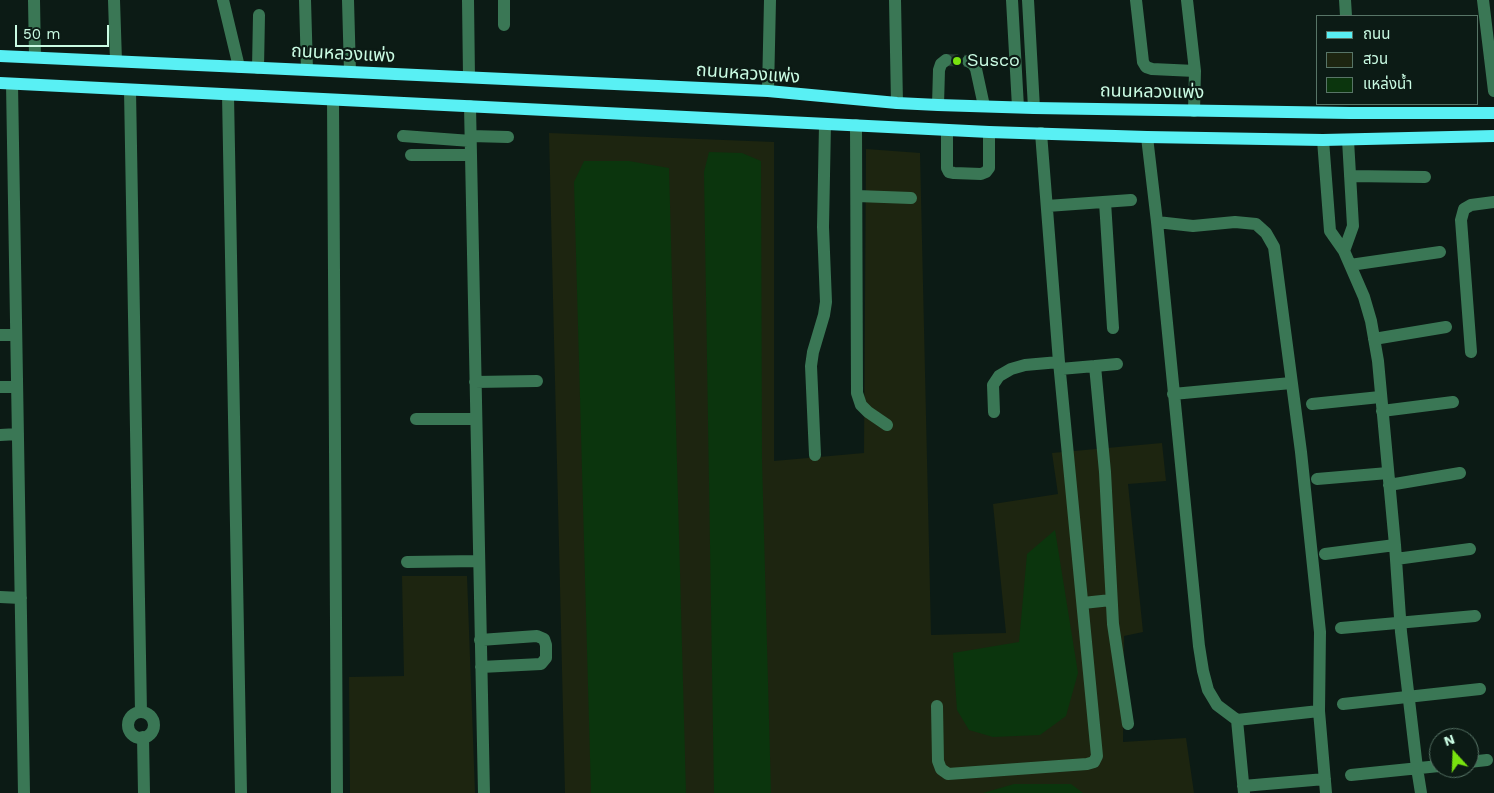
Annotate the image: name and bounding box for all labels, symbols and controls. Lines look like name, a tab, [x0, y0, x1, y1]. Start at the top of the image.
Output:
scale bar	[18, 15, 111, 47]
legend	[1316, 15, 1479, 105]
text: 50 m	[23, 25, 60, 43]
text: ถนน	[1363, 25, 1390, 43]
street label: ถนนหลวงแพ่ง	[290, 40, 396, 68]
place label: Susco	[967, 50, 1020, 72]
text: สวน	[1363, 50, 1388, 68]
marker: Susco	[951, 55, 963, 67]
street label: ถนนหลวงแพ่ง	[695, 60, 801, 88]
text: แหล่งน้ำ	[1363, 75, 1412, 93]
street label: ถนนหลวงแพ่ง	[1100, 80, 1204, 104]
north arrow	[1429, 728, 1479, 778]
text: N	[1442, 731, 1457, 749]

